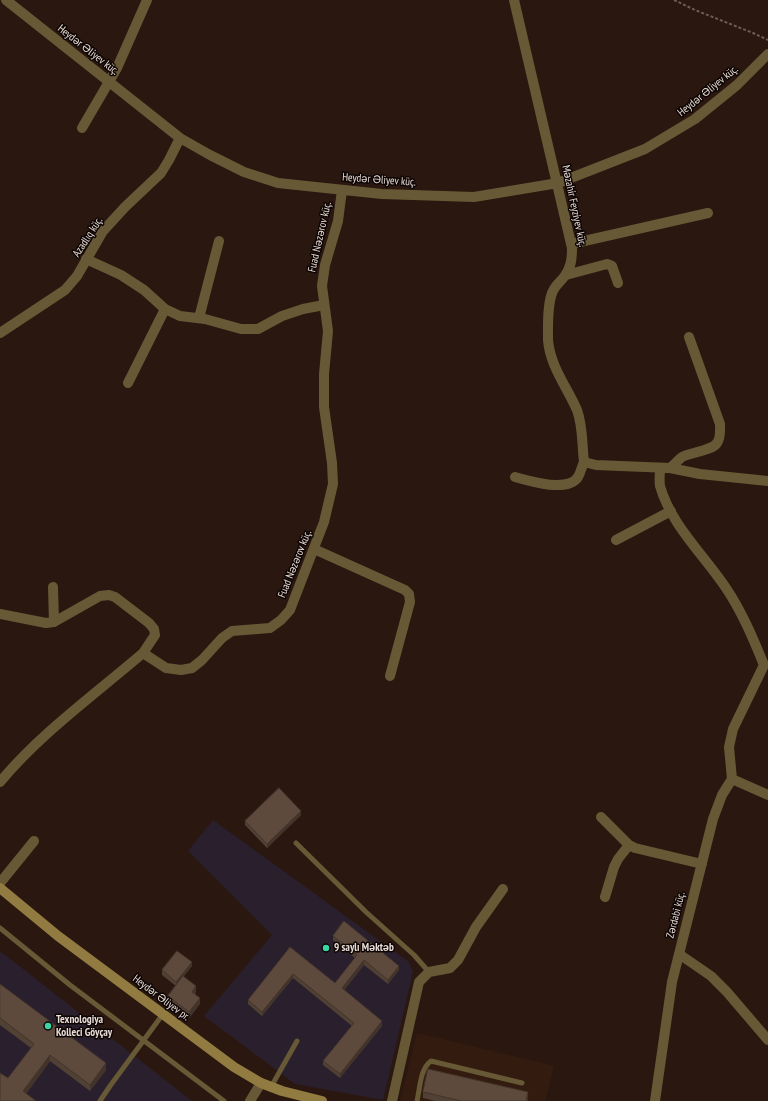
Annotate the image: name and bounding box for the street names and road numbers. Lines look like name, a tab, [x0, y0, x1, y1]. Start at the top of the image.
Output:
street label: Heydər Əliyev küç.	[55, 22, 121, 78]
street label: Heydər Əliyev küç.	[675, 63, 741, 119]
street label: Məzahir Feyziyev küç.	[559, 164, 589, 248]
street label: Heydər Əliyev küç.	[342, 171, 416, 189]
street label: Fuad Nəzərov küç.	[305, 200, 335, 274]
street label: Azadlıq küç.	[70, 214, 106, 260]
street label: Fuad Nəzərov küç.	[275, 528, 315, 600]
street label: Zərdabi küç.	[664, 890, 688, 940]
street label: Heydər Əliyev pr.	[130, 972, 192, 1024]

